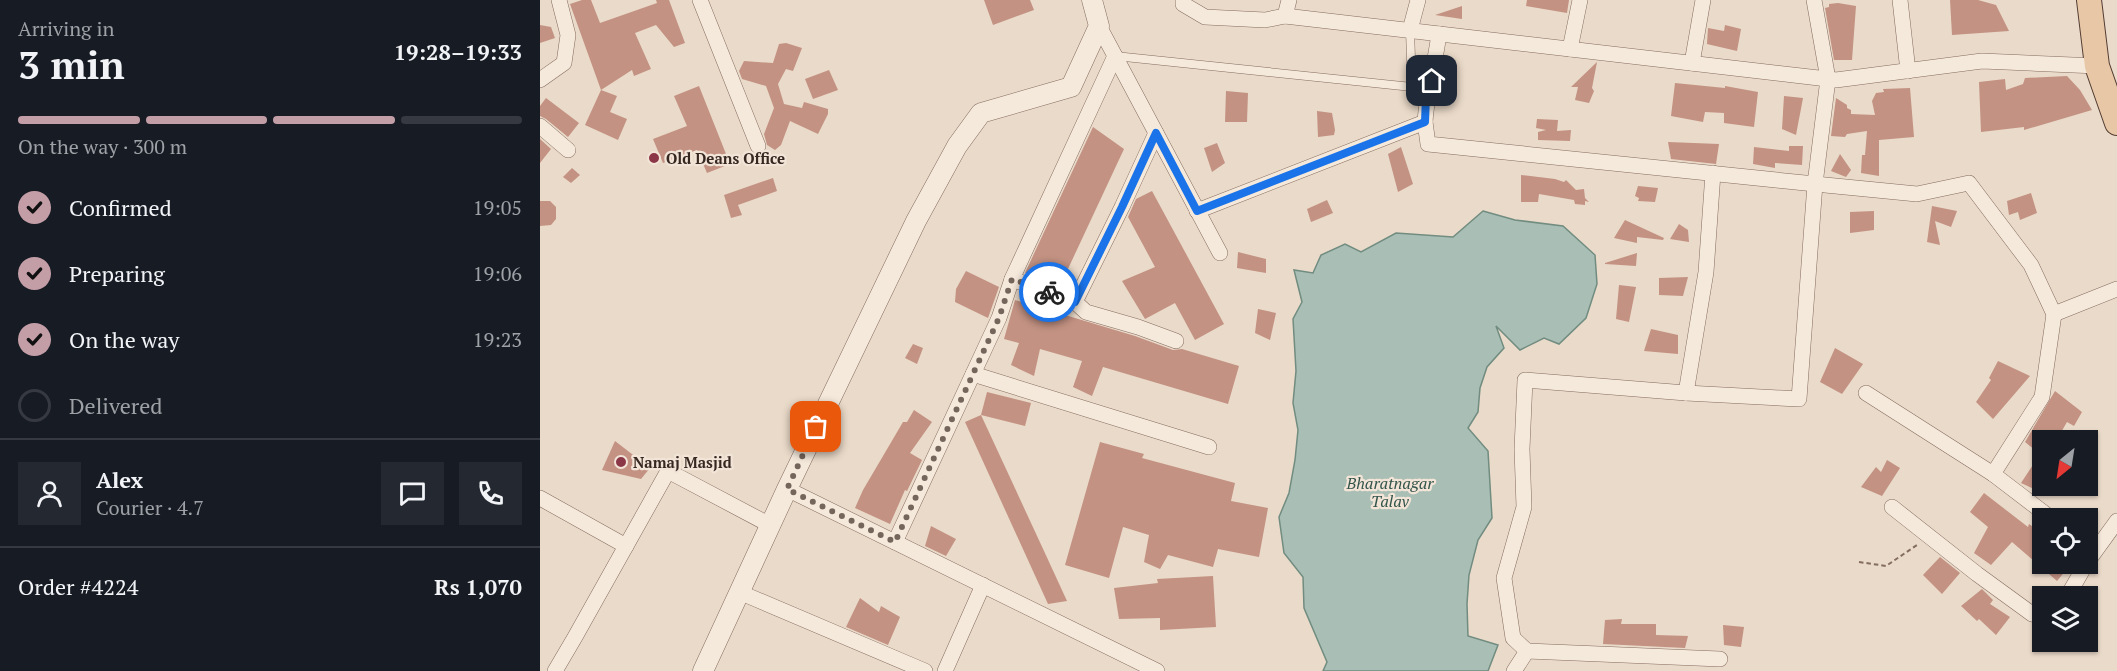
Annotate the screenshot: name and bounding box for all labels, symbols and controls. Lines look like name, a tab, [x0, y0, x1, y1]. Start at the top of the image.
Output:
text: Arriving in	[18, 15, 114, 42]
text: 19:28–19:33	[394, 37, 522, 66]
text: 3 min	[18, 38, 125, 90]
pin	[1406, 55, 1457, 106]
icon: home	[1415, 64, 1448, 97]
text: On the way · 300 m	[18, 133, 187, 160]
place label: Old Deans Office	[666, 148, 785, 168]
marker: Old Deans Office	[647, 151, 661, 165]
icon: check	[18, 191, 51, 224]
text: Confirmed	[69, 193, 172, 222]
text: 19:05	[473, 194, 522, 221]
icon: check	[18, 257, 51, 290]
text: Preparing	[69, 259, 165, 288]
text: 19:06	[473, 260, 522, 287]
courier	[1019, 262, 1079, 322]
icon: bike	[1033, 276, 1066, 309]
icon: check	[18, 323, 51, 356]
text: On the way	[69, 325, 179, 354]
text: 19:23	[473, 326, 522, 353]
text: Delivered	[69, 391, 162, 420]
pin	[790, 401, 841, 452]
icon: bag	[799, 410, 832, 443]
north arrow	[2032, 430, 2098, 496]
map controls	[2032, 430, 2098, 652]
place label: Namaj Masjid	[633, 452, 732, 472]
marker: Namaj Masjid	[614, 455, 628, 469]
button: person	[18, 462, 81, 525]
button: chat	[381, 462, 444, 525]
button: phone	[459, 462, 522, 525]
text: Alex	[96, 465, 143, 494]
water label: Bharatnagar Talav	[1346, 472, 1434, 512]
text: Courier · 4.7	[96, 494, 204, 521]
button: locate	[2032, 508, 2098, 574]
text: Order #4224	[18, 572, 138, 601]
text: Rs 1,070	[434, 572, 522, 601]
button: layers	[2032, 586, 2098, 652]

